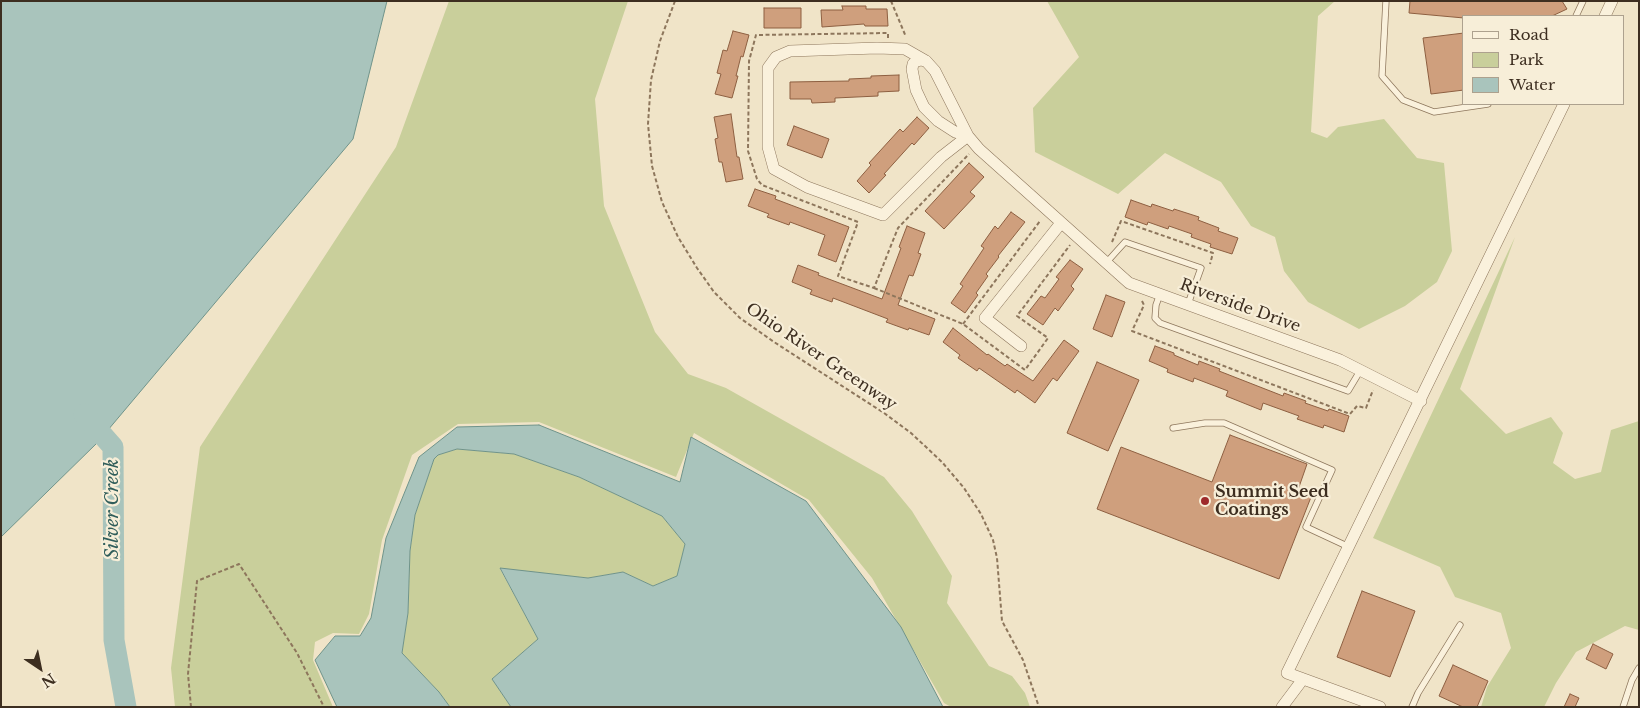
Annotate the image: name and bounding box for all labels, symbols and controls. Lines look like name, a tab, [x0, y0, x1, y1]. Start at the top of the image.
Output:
legend	[1462, 15, 1625, 105]
text: Road	[1509, 25, 1549, 44]
text: Park	[1509, 50, 1544, 69]
text: Water	[1509, 75, 1555, 94]
street label: Riverside Drive	[1177, 275, 1303, 337]
street label: Ohio River Greenway	[742, 299, 900, 415]
water label: Silver Creek	[102, 459, 124, 559]
place label: Summit Seed Coatings	[1215, 482, 1329, 520]
marker: Summit Seed Coatings	[1199, 495, 1211, 507]
north arrow	[15, 643, 65, 693]
text: N	[38, 669, 59, 692]

